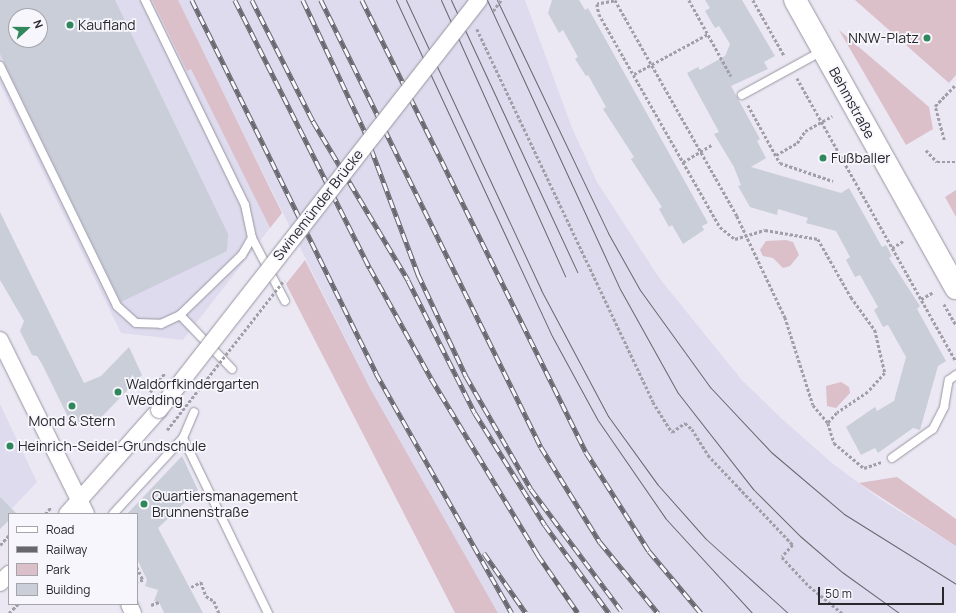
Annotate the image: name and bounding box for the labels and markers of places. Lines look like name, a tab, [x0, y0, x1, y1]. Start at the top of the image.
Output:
place label: Kaufland	[78, 17, 135, 33]
marker: Kaufland	[65, 20, 75, 30]
place label: NNW-Platz	[848, 30, 919, 46]
marker: NNW-Platz	[922, 33, 932, 43]
place label: Fußballer	[831, 150, 890, 166]
marker: Fußballer	[818, 153, 828, 163]
place label: Waldorfkindergarten Wedding	[126, 376, 259, 408]
marker: Waldorfkindergarten Wedding	[113, 387, 123, 397]
marker: Mond & Stern	[67, 401, 77, 411]
place label: Mond & Stern	[29, 413, 115, 429]
place label: Heinrich-Seidel-Grundschule	[18, 438, 206, 454]
marker: Heinrich-Seidel-Grundschule	[5, 441, 15, 451]
place label: Quartiersmanagement Brunnenstraße	[152, 488, 298, 520]
marker: Quartiersmanagement Brunnenstraße	[139, 499, 149, 509]

